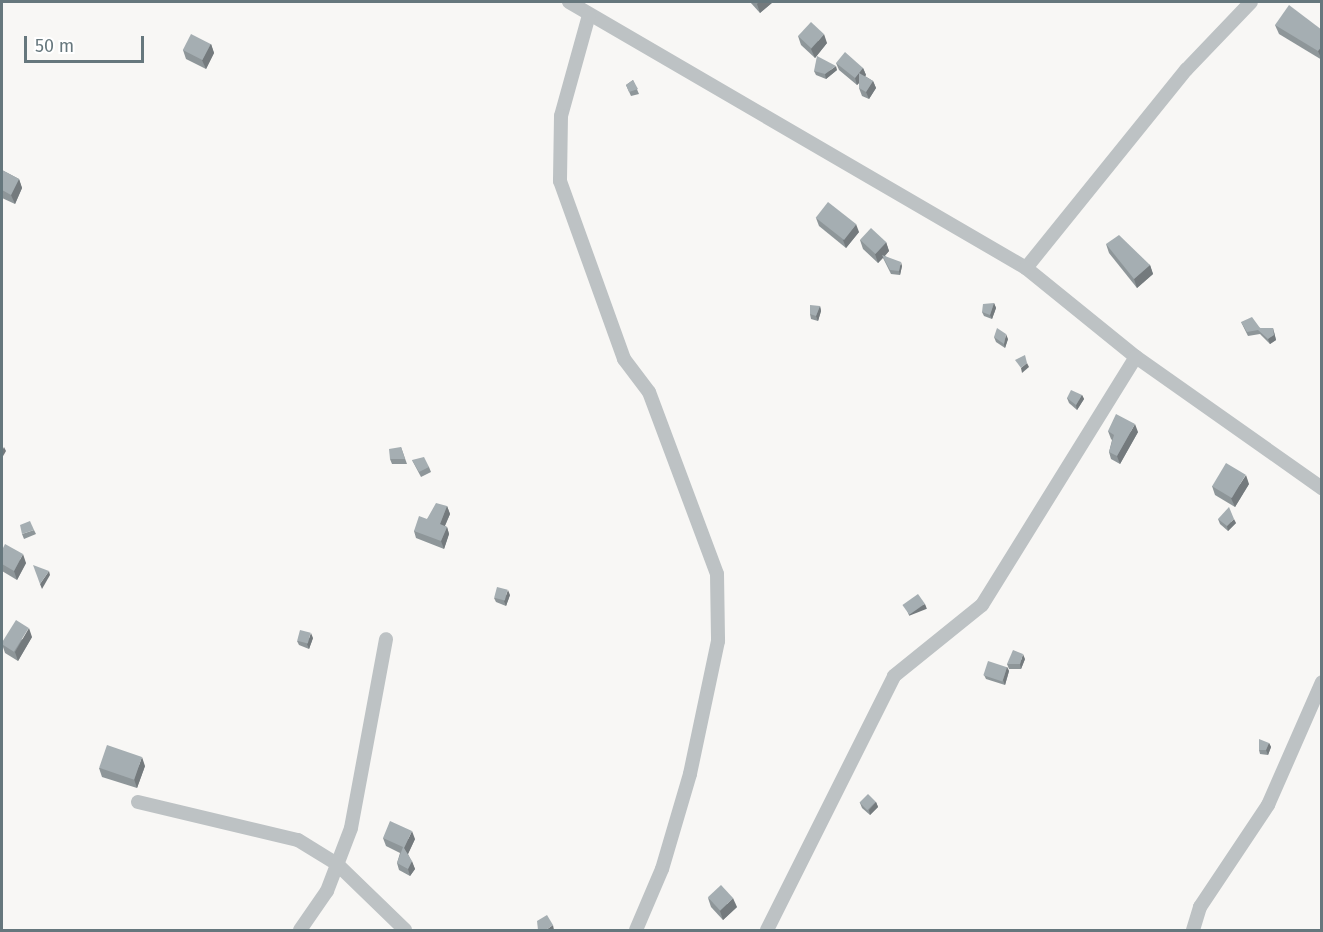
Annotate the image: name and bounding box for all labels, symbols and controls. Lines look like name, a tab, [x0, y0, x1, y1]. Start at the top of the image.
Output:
scale bar	[27, 24, 147, 62]
text: 50 m	[35, 35, 74, 57]

